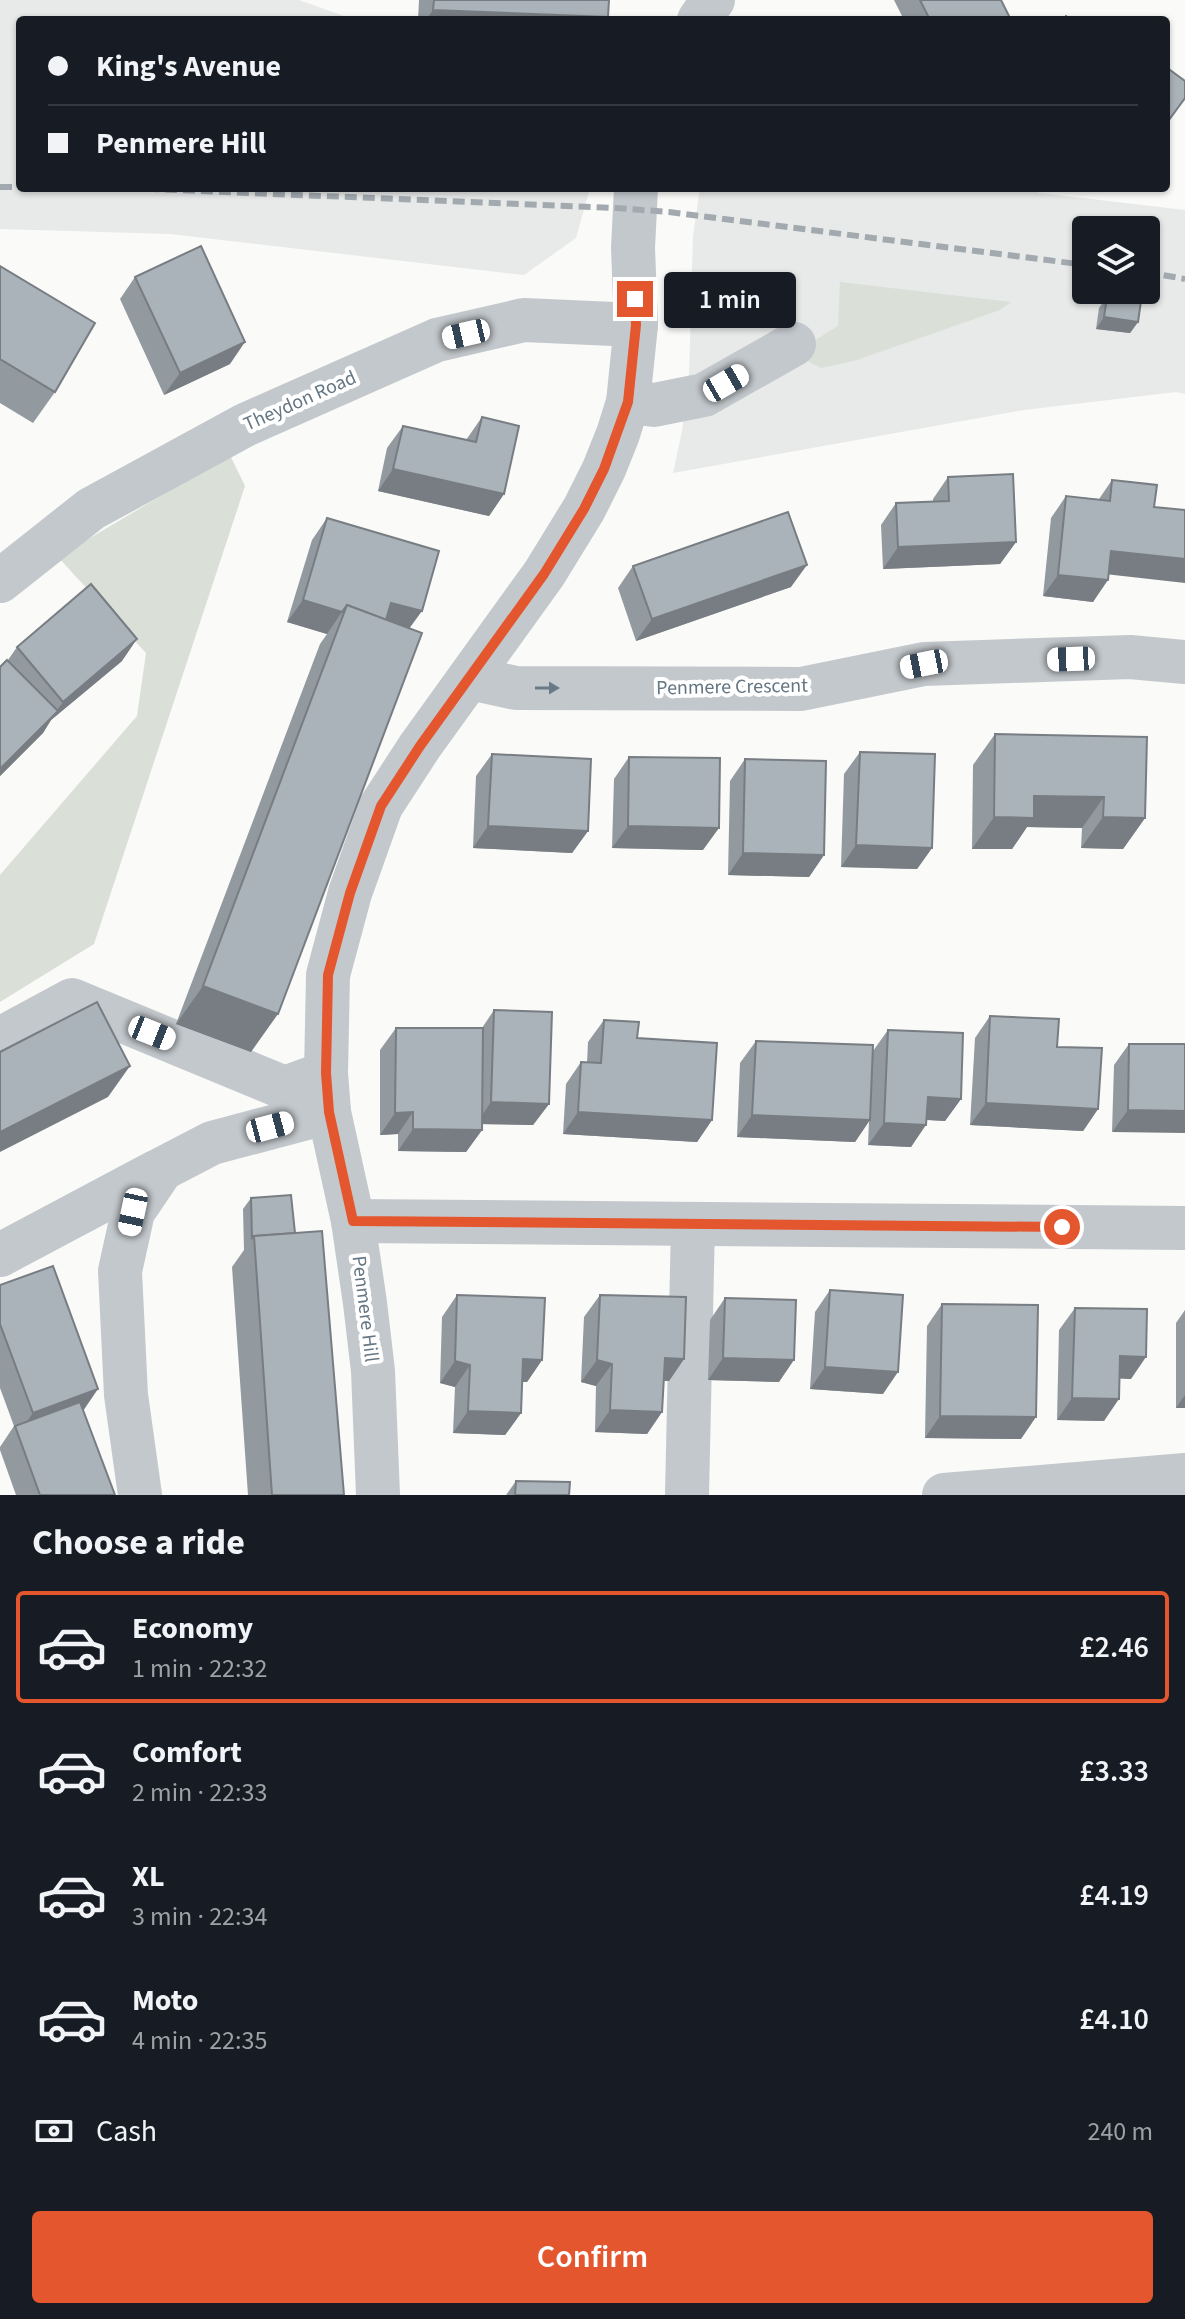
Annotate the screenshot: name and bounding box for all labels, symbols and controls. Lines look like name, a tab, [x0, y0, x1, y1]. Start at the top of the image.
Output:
text: King's Avenue	[96, 45, 281, 88]
text: Penmere Hill	[96, 122, 266, 165]
map controls	[1072, 216, 1160, 304]
button: layers	[1072, 216, 1160, 304]
callout: 1 min	[663, 271, 795, 327]
route end	[617, 281, 653, 317]
text: 1 min	[699, 281, 761, 318]
car	[440, 317, 492, 351]
car	[699, 361, 753, 405]
street label: Theydon Road	[239, 364, 361, 438]
car	[1047, 646, 1095, 672]
car	[898, 648, 950, 680]
street label: Penmere Crescent	[656, 672, 808, 702]
one-way arrow	[535, 682, 560, 694]
car	[125, 1013, 179, 1053]
car	[244, 1109, 296, 1145]
car	[116, 1186, 150, 1238]
route start	[1044, 1209, 1080, 1245]
street label: Penmere Hill	[345, 1254, 385, 1364]
text: Choose a ride	[32, 1517, 245, 1568]
text: Economy	[132, 1607, 253, 1650]
icon: car	[36, 1611, 108, 1683]
text: £2.46	[1079, 1626, 1149, 1669]
text: 1 min · 22:32	[132, 1650, 267, 1687]
text: Comfort	[132, 1731, 242, 1774]
icon: car	[36, 1735, 108, 1807]
text: £3.33	[1079, 1750, 1149, 1793]
text: 2 min · 22:33	[132, 1774, 267, 1811]
text: XL	[132, 1855, 165, 1898]
icon: car	[36, 1859, 108, 1931]
text: £4.19	[1079, 1874, 1149, 1917]
text: 3 min · 22:34	[132, 1898, 267, 1935]
text: Moto	[132, 1979, 198, 2022]
icon: car	[36, 1983, 108, 2055]
text: £4.10	[1079, 1998, 1149, 2041]
text: 4 min · 22:35	[132, 2022, 267, 2059]
icon: cash	[32, 2109, 76, 2153]
text: Cash	[96, 2110, 157, 2153]
text: 240 m	[1087, 2113, 1153, 2150]
button: Confirm	[32, 2211, 1153, 2303]

